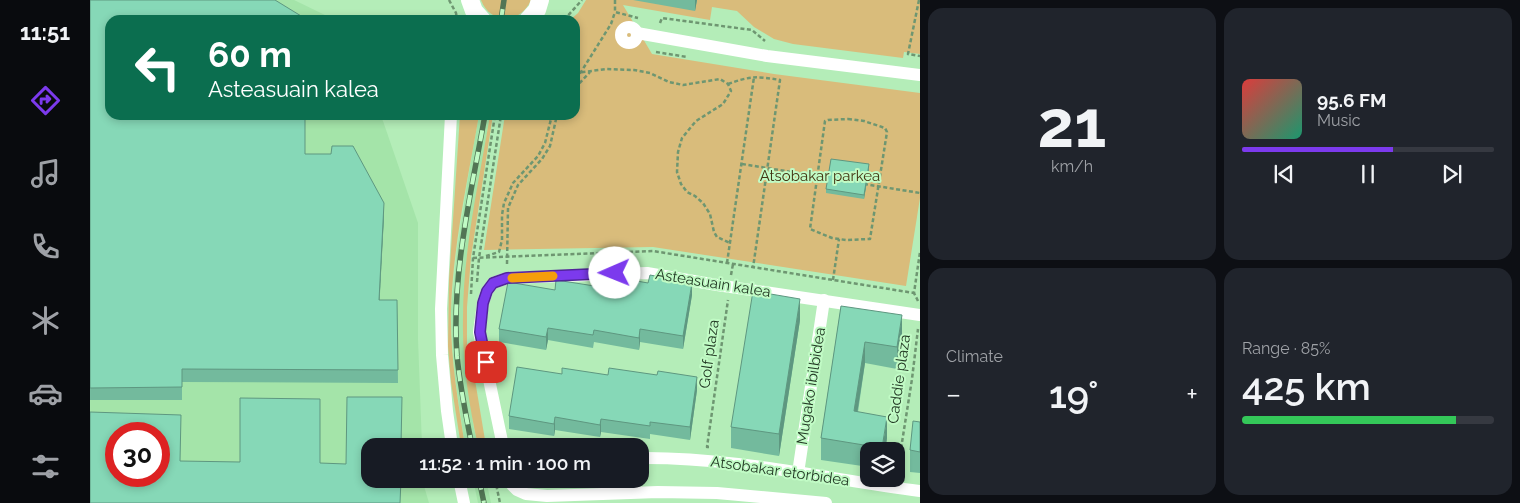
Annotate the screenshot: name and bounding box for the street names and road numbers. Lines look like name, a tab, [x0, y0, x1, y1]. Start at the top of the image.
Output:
street label: Asteasuain kalea	[654, 265, 772, 301]
street label: Golf plaza	[695, 318, 723, 390]
street label: Mugako ibilbidea	[793, 326, 829, 446]
street label: Caddie plaza	[884, 333, 914, 425]
street label: Atsobakar etorbidea	[709, 452, 851, 490]

